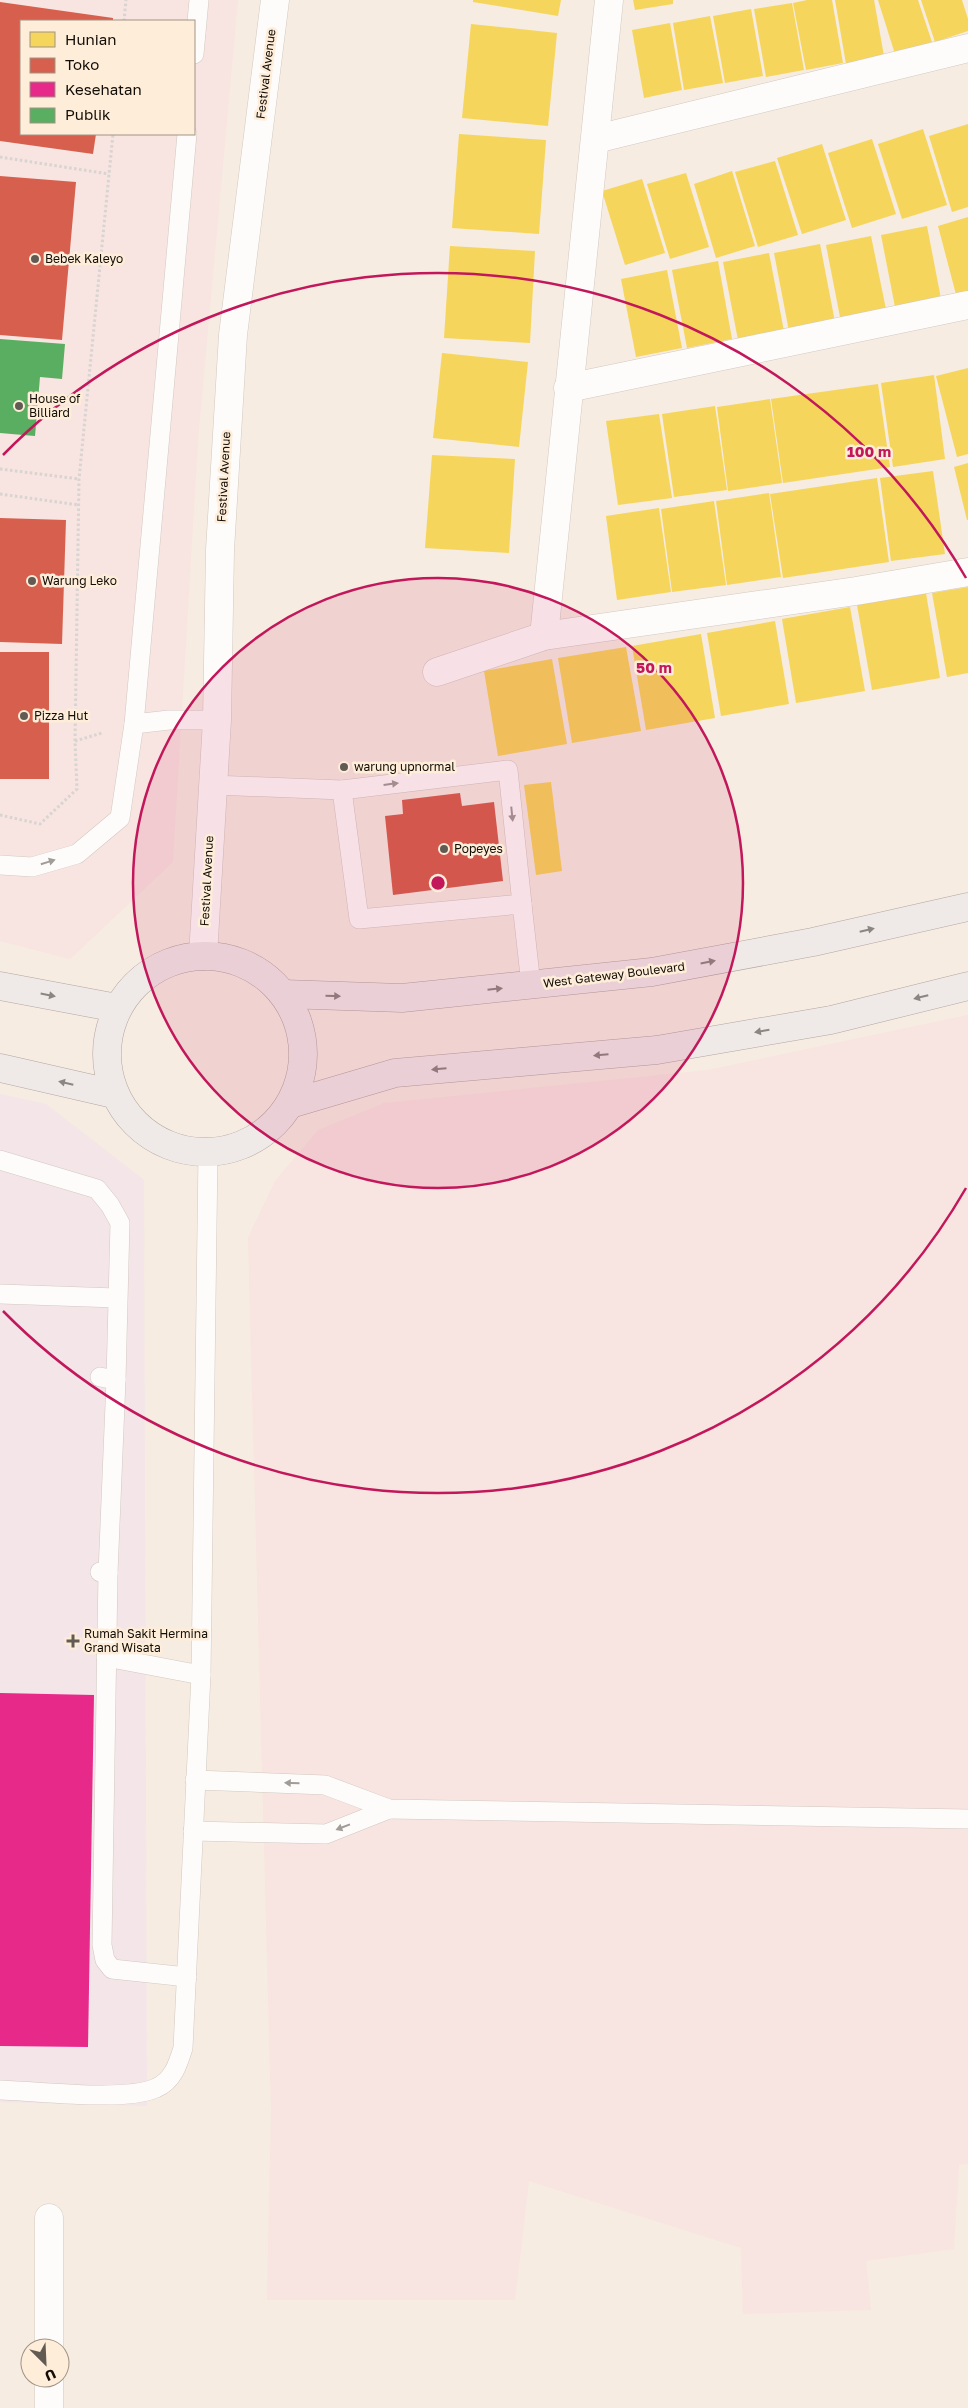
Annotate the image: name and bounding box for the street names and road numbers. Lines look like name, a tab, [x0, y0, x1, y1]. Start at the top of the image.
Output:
street label: Festival Avenue	[253, 28, 278, 120]
street label: Festival Avenue	[214, 431, 233, 523]
street label: Festival Avenue	[197, 835, 216, 927]
street label: West Gateway Boulevard	[542, 958, 686, 991]

